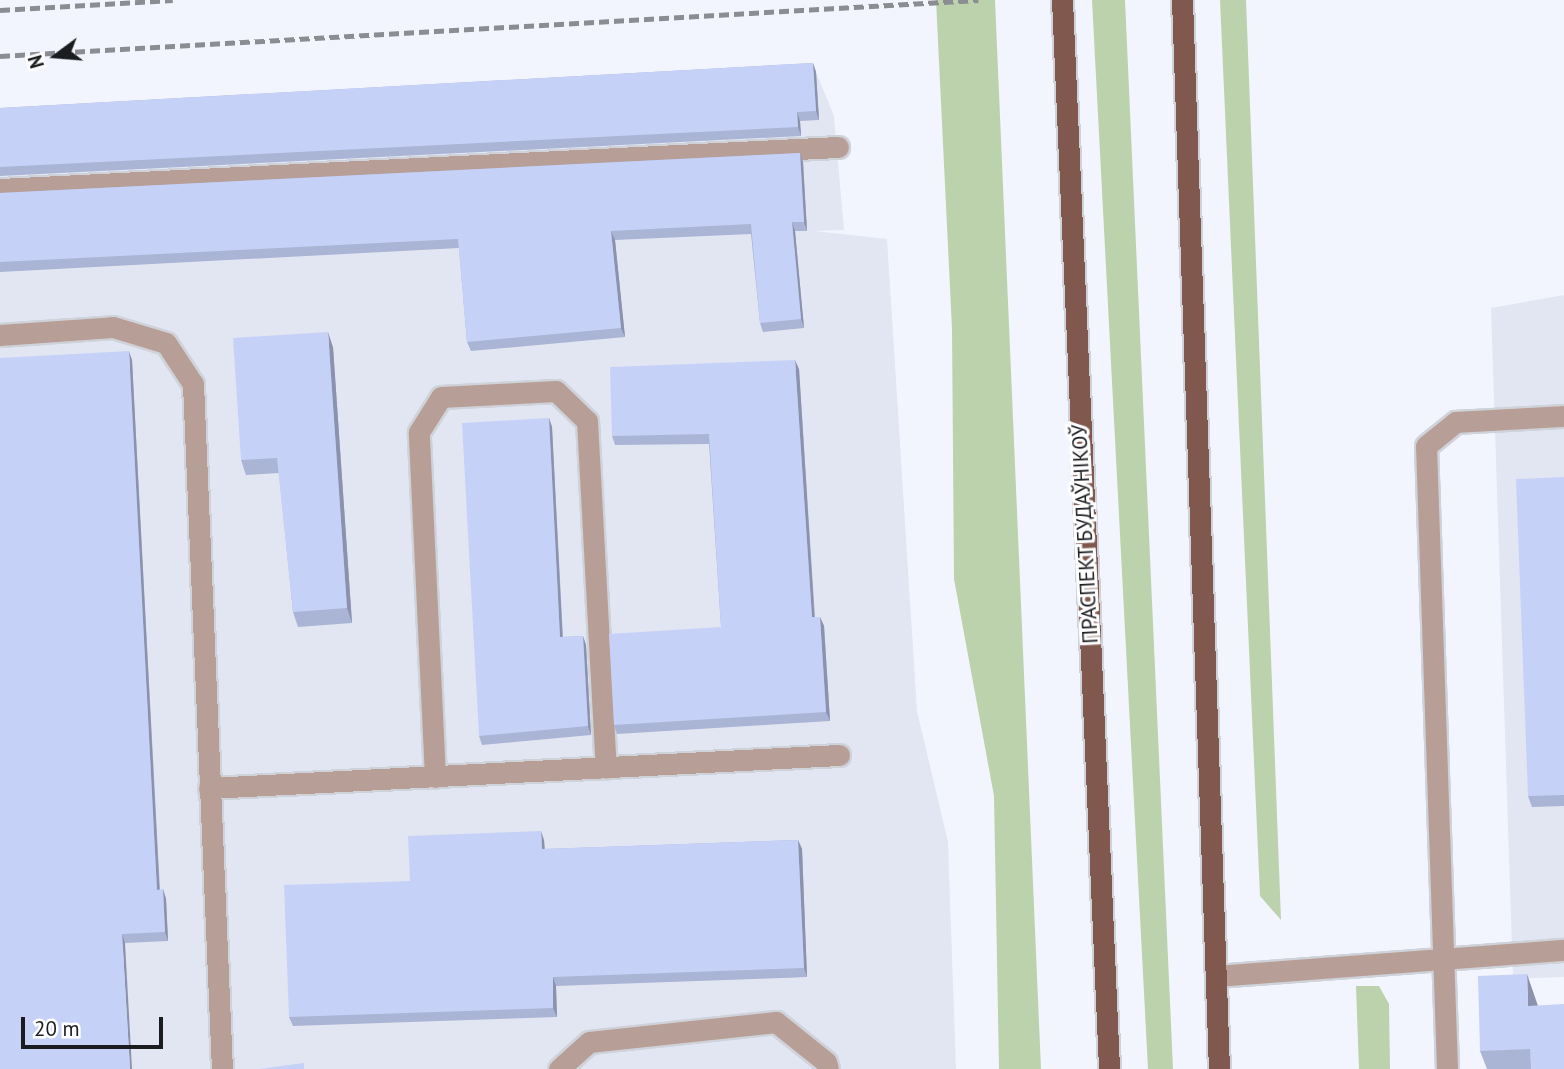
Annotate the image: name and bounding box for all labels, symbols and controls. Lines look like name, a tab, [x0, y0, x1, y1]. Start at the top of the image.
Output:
north arrow	[21, 21, 91, 91]
text: N	[23, 52, 49, 71]
street label: ПРАСПЕКТ БУДАЎНІКОЎ	[1067, 423, 1103, 645]
scale bar	[24, 1002, 166, 1046]
text: 20 m	[34, 1015, 80, 1042]

